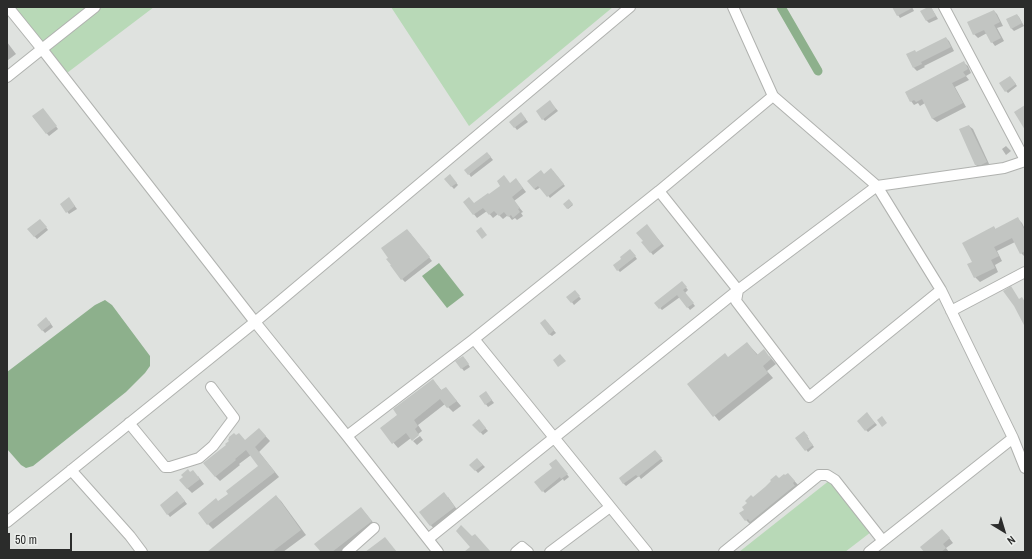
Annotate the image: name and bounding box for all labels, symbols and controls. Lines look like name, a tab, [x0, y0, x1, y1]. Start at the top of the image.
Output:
north arrow	[984, 511, 1024, 551]
scale bar	[10, 525, 74, 551]
text: 50 m	[15, 532, 37, 548]
text: N	[1005, 533, 1018, 548]

